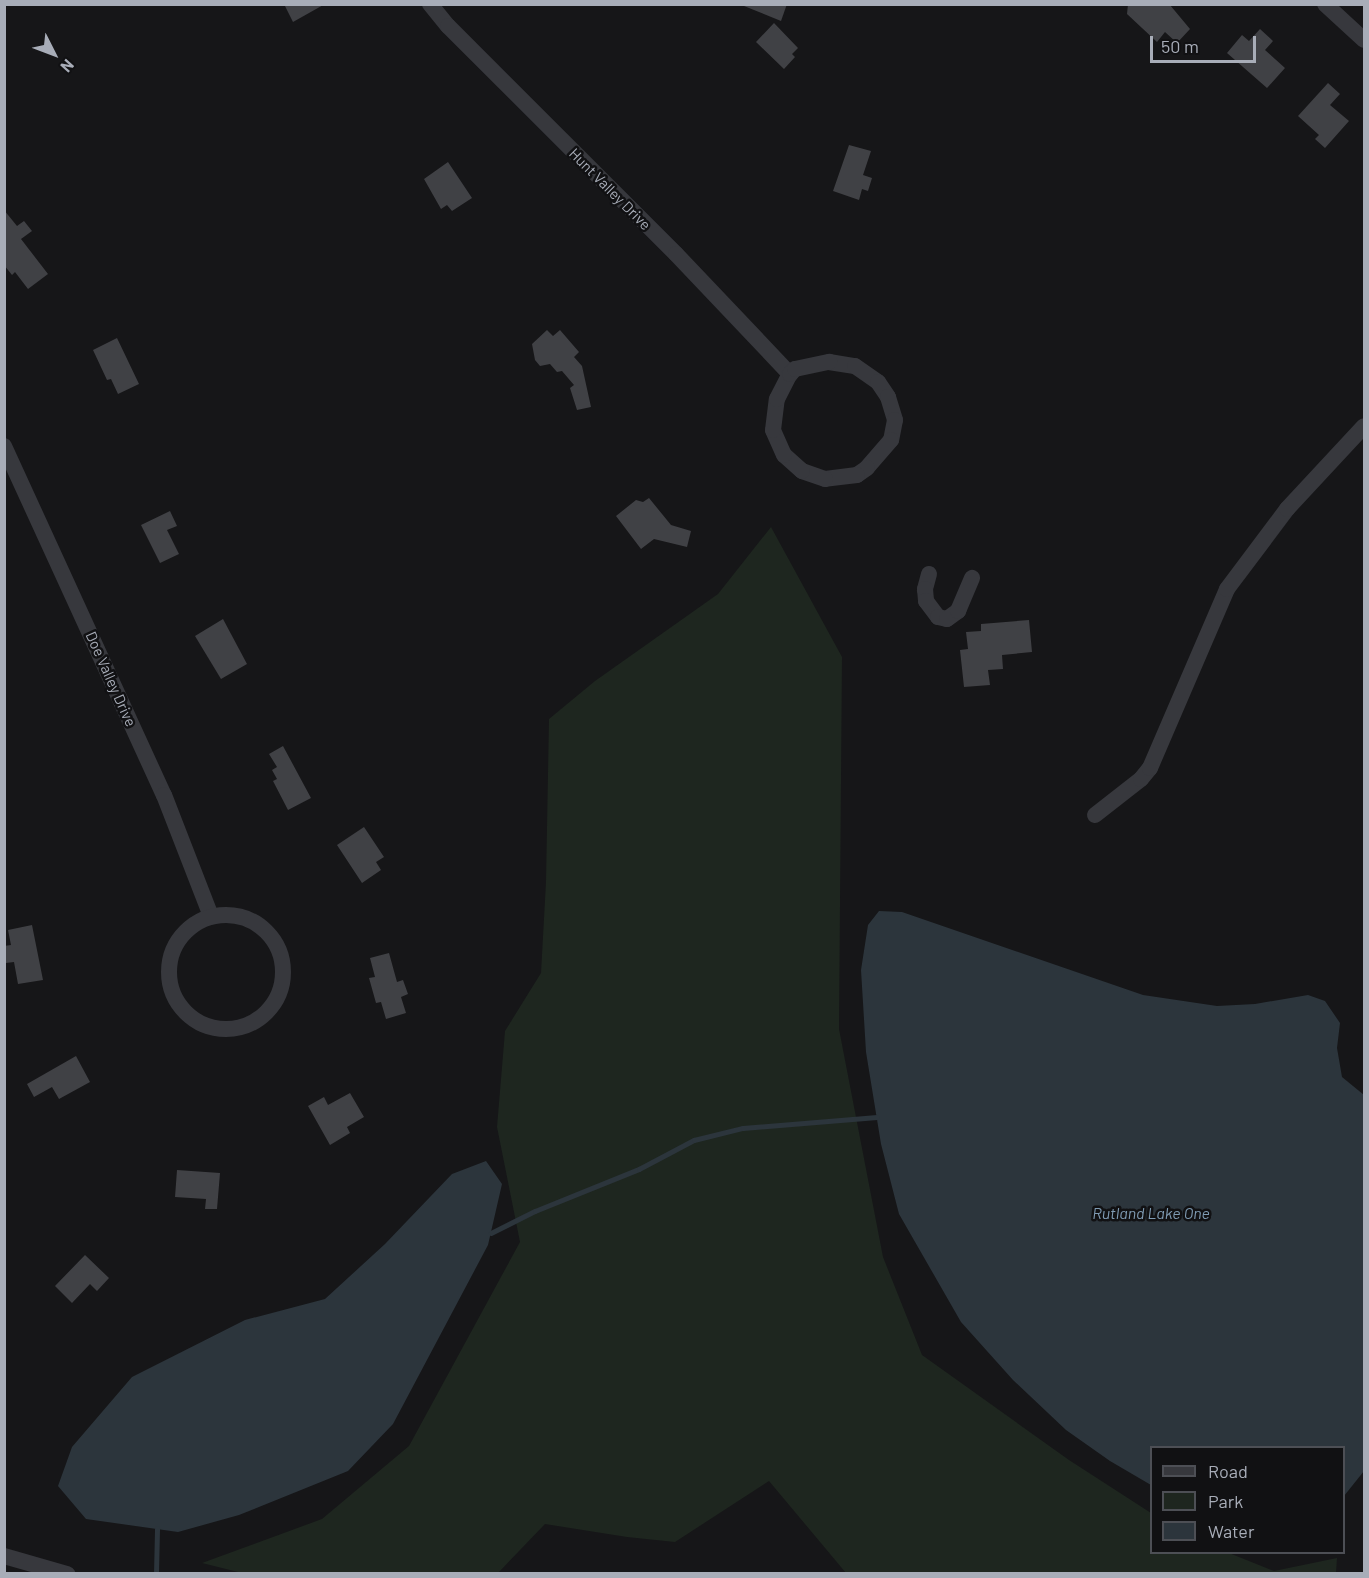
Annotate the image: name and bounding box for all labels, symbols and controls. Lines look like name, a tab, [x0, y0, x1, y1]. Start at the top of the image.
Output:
north arrow	[24, 24, 84, 84]
scale bar	[1153, 24, 1260, 62]
text: 50 m	[1161, 35, 1199, 57]
text: N	[57, 56, 78, 77]
street label: Hunt Valley Drive	[565, 144, 655, 234]
street label: Doe Valley Drive	[82, 629, 140, 729]
water label: Rutland Lake One	[1092, 1203, 1210, 1223]
legend	[1150, 1446, 1345, 1554]
text: Road	[1208, 1460, 1248, 1482]
text: Park	[1208, 1490, 1243, 1512]
text: Water	[1208, 1520, 1255, 1542]

